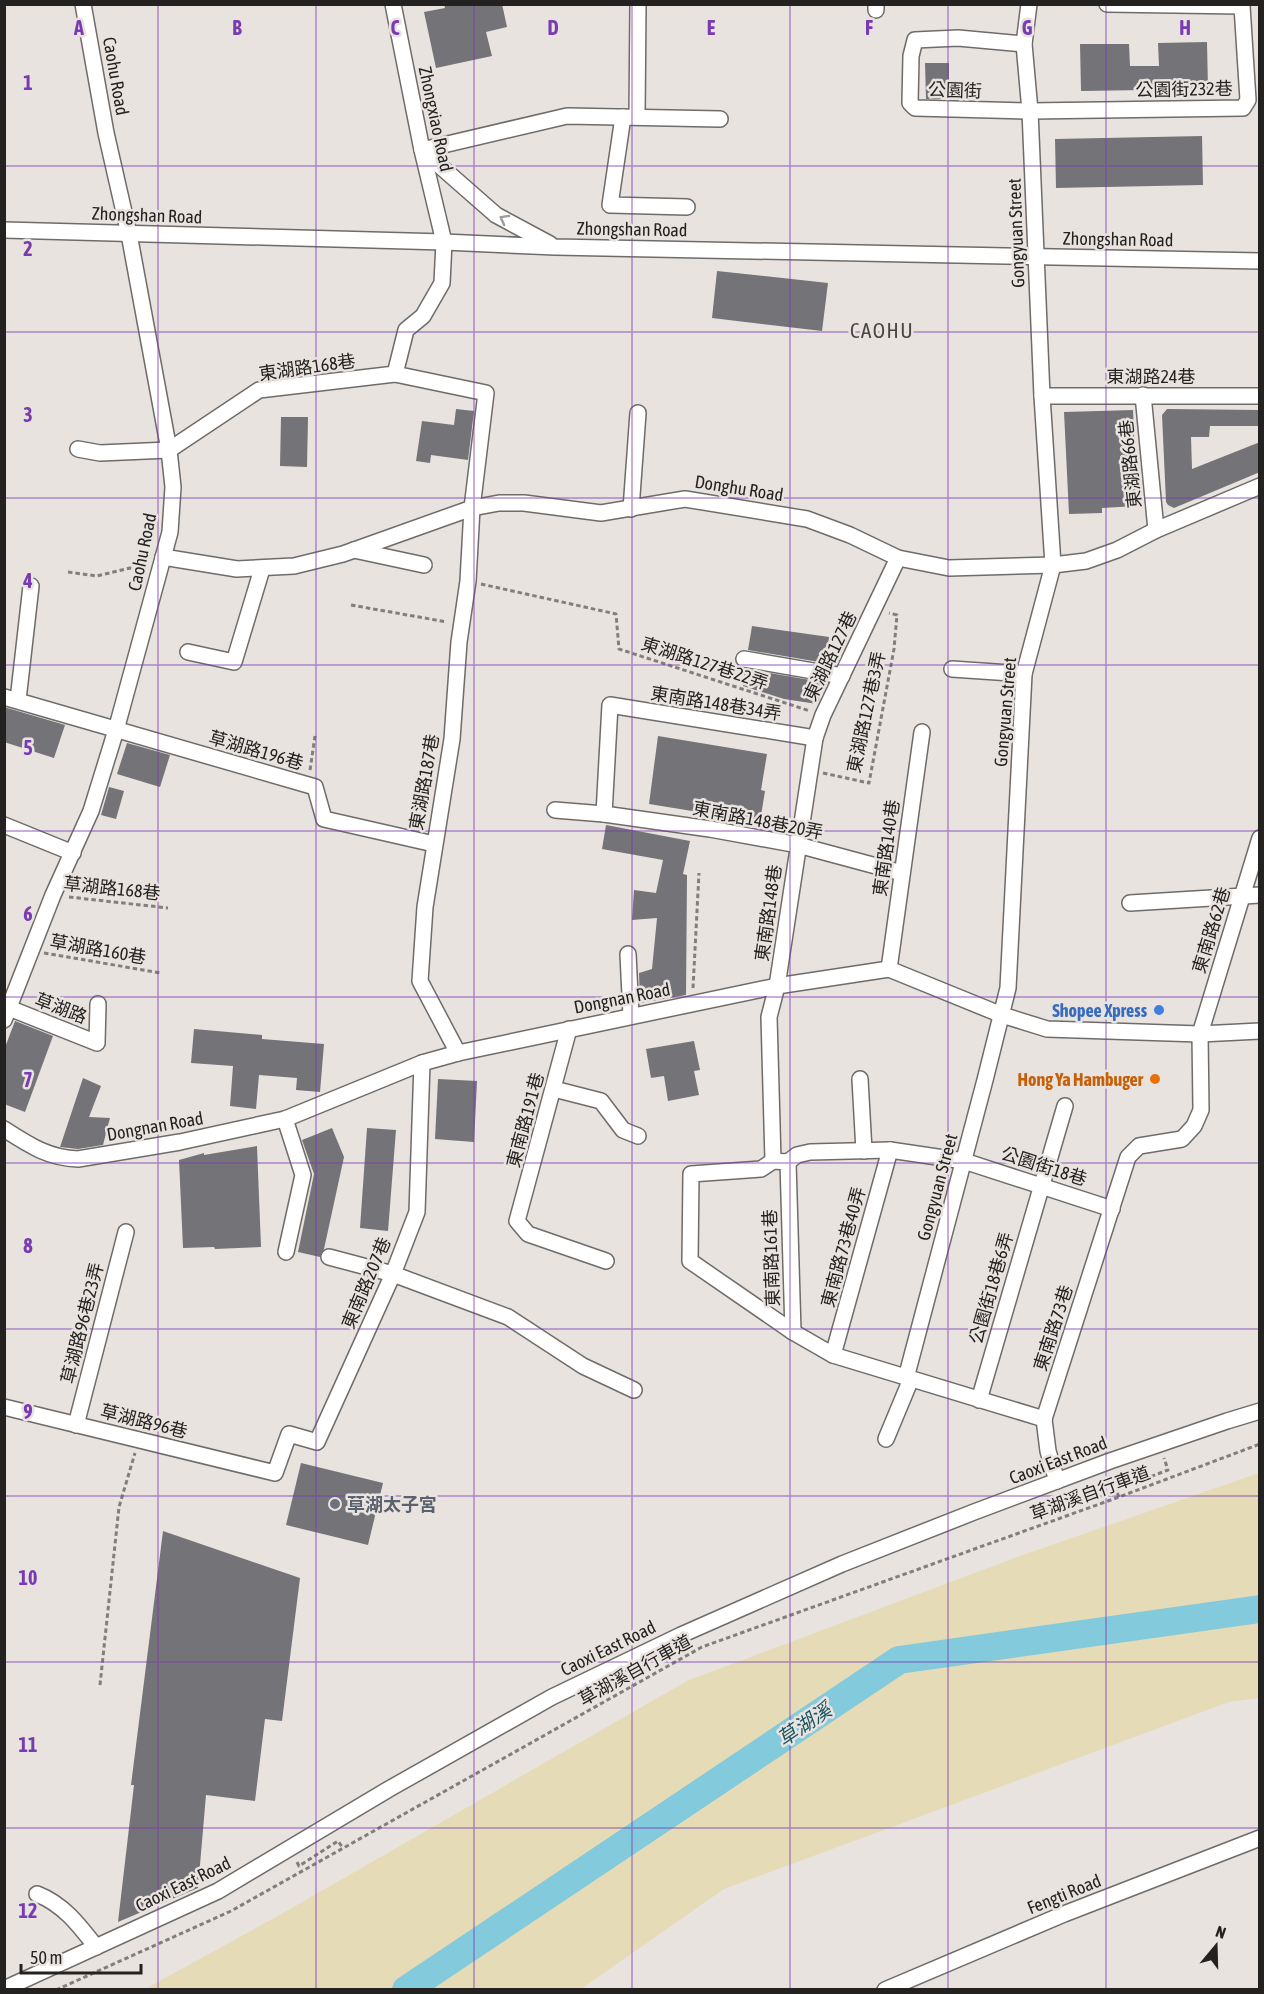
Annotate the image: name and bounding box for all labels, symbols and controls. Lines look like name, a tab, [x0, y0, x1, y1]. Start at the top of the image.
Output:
text: A	[73, 16, 84, 39]
text: B	[232, 16, 242, 39]
text: C	[391, 16, 400, 39]
text: D	[547, 16, 559, 39]
text: E	[707, 16, 716, 39]
text: F	[865, 16, 873, 39]
text: G	[1022, 16, 1033, 39]
text: H	[1179, 16, 1191, 39]
street label: Caohu Road	[99, 35, 133, 117]
street label: Zhongxiao Road	[415, 65, 457, 173]
text: 1	[23, 71, 33, 94]
street label: 公園街232巷	[1135, 78, 1233, 100]
street label: 公園街	[928, 79, 982, 101]
street label: Gongyuan Street	[1004, 178, 1028, 288]
street label: Zhongshan Road	[91, 203, 203, 227]
one-way arrow	[500, 215, 510, 226]
street label: Zhongshan Road	[576, 218, 688, 240]
street label: Zhongshan Road	[1062, 228, 1174, 250]
text: 2	[23, 237, 33, 260]
district label: CAOHU	[850, 318, 914, 342]
street label: 東湖路168巷	[257, 350, 357, 384]
street label: 東湖路24巷	[1107, 366, 1195, 387]
text: 3	[23, 403, 33, 426]
street label: 東湖路66巷	[1115, 419, 1145, 509]
street label: Donghu Road	[693, 471, 785, 505]
street label: Caohu Road	[123, 511, 161, 593]
text: 4	[22, 569, 33, 592]
street label: 東湖路127巷	[799, 608, 861, 704]
street label: 東湖路127巷22弄	[639, 633, 771, 693]
street label: 東湖路127巷3弄	[843, 649, 889, 775]
street label: Gongyuan Street	[990, 656, 1020, 768]
street label: 東南路148巷34弄	[649, 682, 783, 724]
street label: 草湖路196巷	[206, 726, 306, 774]
street label: 東湖路187巷	[405, 732, 443, 832]
text: 5	[23, 736, 33, 759]
street label: 東南路148巷20弄	[691, 797, 825, 843]
street label: 東南路140巷	[869, 798, 903, 898]
street label: 東南路148巷	[751, 863, 785, 963]
street label: 草湖路168巷	[62, 872, 162, 904]
street label: 東南路62巷	[1188, 884, 1234, 976]
text: 6	[23, 902, 33, 925]
street label: 草湖路160巷	[48, 930, 148, 968]
street label: Dongnan Road	[572, 978, 672, 1018]
street label: 草湖路	[32, 989, 90, 1027]
place label: Shopee Xpress	[1052, 1000, 1148, 1021]
marker: Shopee Xpress	[1152, 1003, 1166, 1017]
text: 7	[23, 1068, 33, 1091]
place label: Hong Ya Hambuger	[1018, 1069, 1144, 1090]
street label: 東南路191巷	[502, 1070, 548, 1170]
marker: Hong Ya Hambuger	[1148, 1072, 1162, 1086]
street label: Dongnan Road	[105, 1107, 205, 1145]
street label: Gongyuan Street	[913, 1131, 961, 1243]
street label: 公園街18巷	[998, 1142, 1090, 1190]
street label: 東南路73巷40弄	[817, 1184, 869, 1310]
street label: 東南路161巷	[759, 1209, 783, 1307]
street label: 公園街18巷6弄	[965, 1230, 1017, 1346]
text: 8	[23, 1234, 33, 1257]
street label: 東南路207巷	[337, 1234, 395, 1332]
street label: 草湖路96巷23弄	[57, 1260, 107, 1386]
street label: 東南路73巷	[1029, 1282, 1077, 1374]
text: 9	[23, 1400, 33, 1423]
street label: 草湖路96巷	[98, 1400, 190, 1442]
street label: Caoxi East Road	[1006, 1432, 1110, 1488]
street label: 草湖溪自行車道	[1027, 1462, 1153, 1524]
place label: 草湖太子宮	[347, 1494, 437, 1515]
marker: 草湖太子宮	[328, 1497, 342, 1511]
text: 10	[19, 1566, 37, 1589]
street label: Caoxi East Road	[557, 1616, 659, 1680]
street label: 草湖溪自行車道	[575, 1630, 695, 1710]
water label: 草湖溪	[773, 1696, 838, 1750]
text: 11	[19, 1733, 37, 1756]
street label: Caoxi East Road	[132, 1852, 234, 1916]
street label: Fengti Road	[1024, 1870, 1104, 1918]
text: 12	[19, 1899, 37, 1922]
north arrow	[1186, 1916, 1246, 1976]
text: N	[1213, 1922, 1228, 1942]
scale bar	[21, 1937, 141, 1975]
text: 50 m	[30, 1947, 62, 1968]

